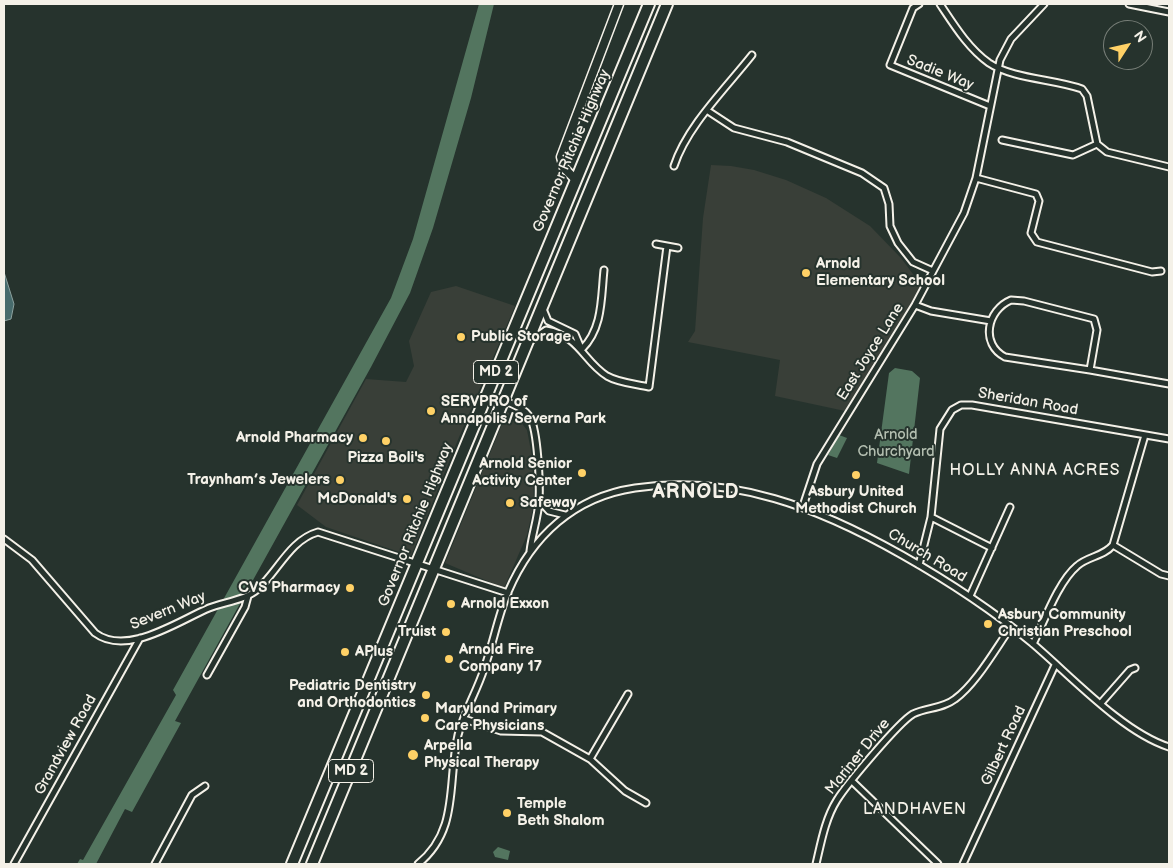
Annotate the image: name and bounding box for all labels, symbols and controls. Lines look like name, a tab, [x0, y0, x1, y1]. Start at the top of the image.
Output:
north arrow	[1103, 20, 1153, 70]
text: N	[1130, 27, 1150, 46]
street label: Sadie Way	[904, 51, 976, 95]
street label: Governor Ritchie Highway	[530, 67, 614, 235]
place label: Arnold Elementary School	[816, 255, 945, 290]
marker: Arnold Elementary School	[800, 267, 812, 279]
street label: East Joyce Lane	[834, 300, 908, 404]
place label: Public Storage	[471, 328, 571, 346]
marker: Public Storage	[455, 331, 467, 343]
road number: MD 2	[474, 361, 518, 384]
street label: Sheridan Road	[977, 384, 1079, 420]
place label: SERVPRO of Annapolis/Severna Park	[441, 393, 606, 428]
marker: SERVPRO of Annapolis/Severna Park	[425, 405, 437, 417]
park label: Arnold Churchyard	[857, 426, 935, 461]
place label: Arnold Pharmacy	[236, 429, 353, 447]
marker: Arnold Pharmacy	[357, 432, 369, 444]
marker: Pizza Boli's	[380, 435, 392, 447]
street label: Governor Ritchie Highway	[375, 440, 457, 610]
place label: Pizza Boli's	[348, 449, 424, 467]
place label: Arnold Senior Activity Center	[472, 455, 572, 490]
district label: HOLLY ANNA ACRES	[948, 461, 1122, 481]
marker: Arnold Senior Activity Center	[576, 467, 588, 479]
marker: Asbury United Methodist Church	[850, 469, 862, 481]
place label: Traynham’s Jewelers	[187, 471, 330, 489]
marker: Traynham’s Jewelers	[334, 474, 346, 486]
district label: ARNOLD	[652, 481, 740, 505]
place label: Asbury United Methodist Church	[795, 483, 917, 518]
place label: McDonald's	[317, 490, 397, 508]
marker: McDonald's	[401, 493, 413, 505]
place label: Safeway	[520, 494, 577, 512]
marker: Safeway	[504, 497, 516, 509]
street label: Church Road	[884, 525, 970, 587]
place label: CVS Pharmacy	[238, 579, 340, 597]
marker: CVS Pharmacy	[344, 582, 356, 594]
street label: Severn Way	[128, 588, 208, 634]
place label: Arnold Exxon	[461, 595, 549, 613]
marker: Arnold Exxon	[445, 598, 457, 610]
place label: Asbury Community Christian Preschool	[998, 606, 1132, 641]
marker: Asbury Community Christian Preschool	[982, 618, 994, 630]
place label: Truist	[398, 623, 436, 641]
marker: Truist	[440, 626, 452, 638]
place label: Arnold Fire Company 17	[459, 641, 542, 676]
place label: APlus	[355, 643, 393, 661]
marker: APlus	[339, 646, 351, 658]
marker: Arnold Fire Company 17	[443, 653, 455, 665]
place label: Pediatric Dentistry and Orthodontics	[289, 677, 416, 712]
marker: Pediatric Dentistry and Orthodontics	[420, 689, 432, 701]
street label: Grandview Road	[31, 692, 101, 798]
place label: Maryland Primary Care Physicians	[435, 700, 557, 735]
street label: Gilbert Road	[978, 703, 1030, 789]
marker: Maryland Primary Care Physicians	[419, 712, 431, 724]
street label: Mariner Drive	[822, 715, 894, 799]
place label: Arpella Physical Therapy	[424, 737, 539, 772]
marker: Arpella Physical Therapy	[406, 748, 420, 762]
road number: MD 2	[328, 759, 374, 782]
place label: Temple Beth Shalom	[517, 795, 604, 830]
district label: LANDHAVEN	[862, 800, 968, 820]
marker: Temple Beth Shalom	[501, 807, 513, 819]

